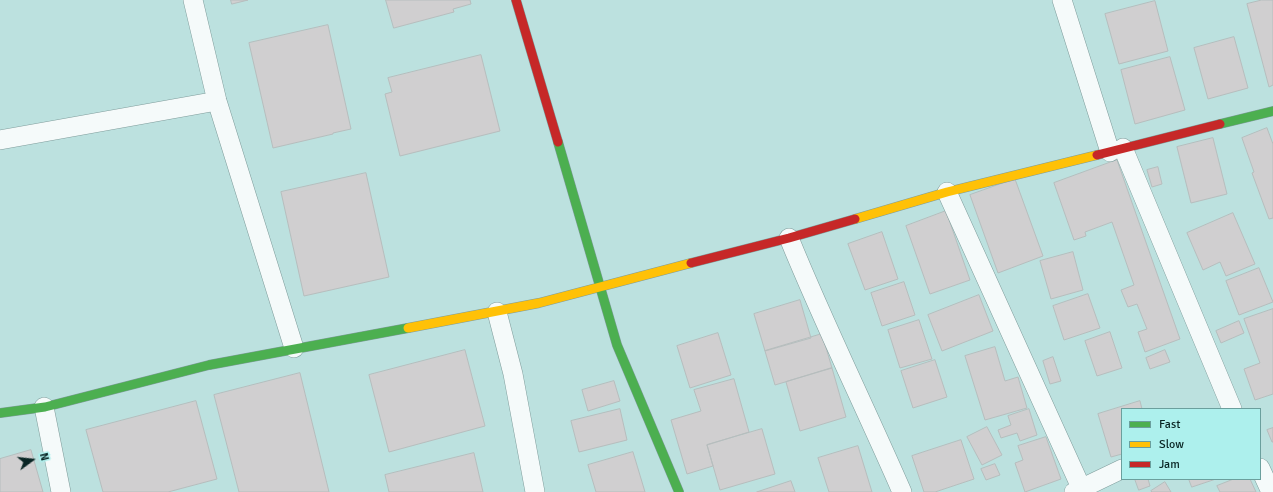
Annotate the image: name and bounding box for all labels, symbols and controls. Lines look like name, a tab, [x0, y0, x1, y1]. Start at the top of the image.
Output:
legend	[1121, 408, 1261, 480]
text: Fast	[1159, 417, 1180, 432]
text: Slow	[1159, 437, 1184, 452]
north arrow	[12, 440, 52, 480]
text: N	[37, 451, 51, 462]
text: Jam	[1159, 457, 1180, 472]

